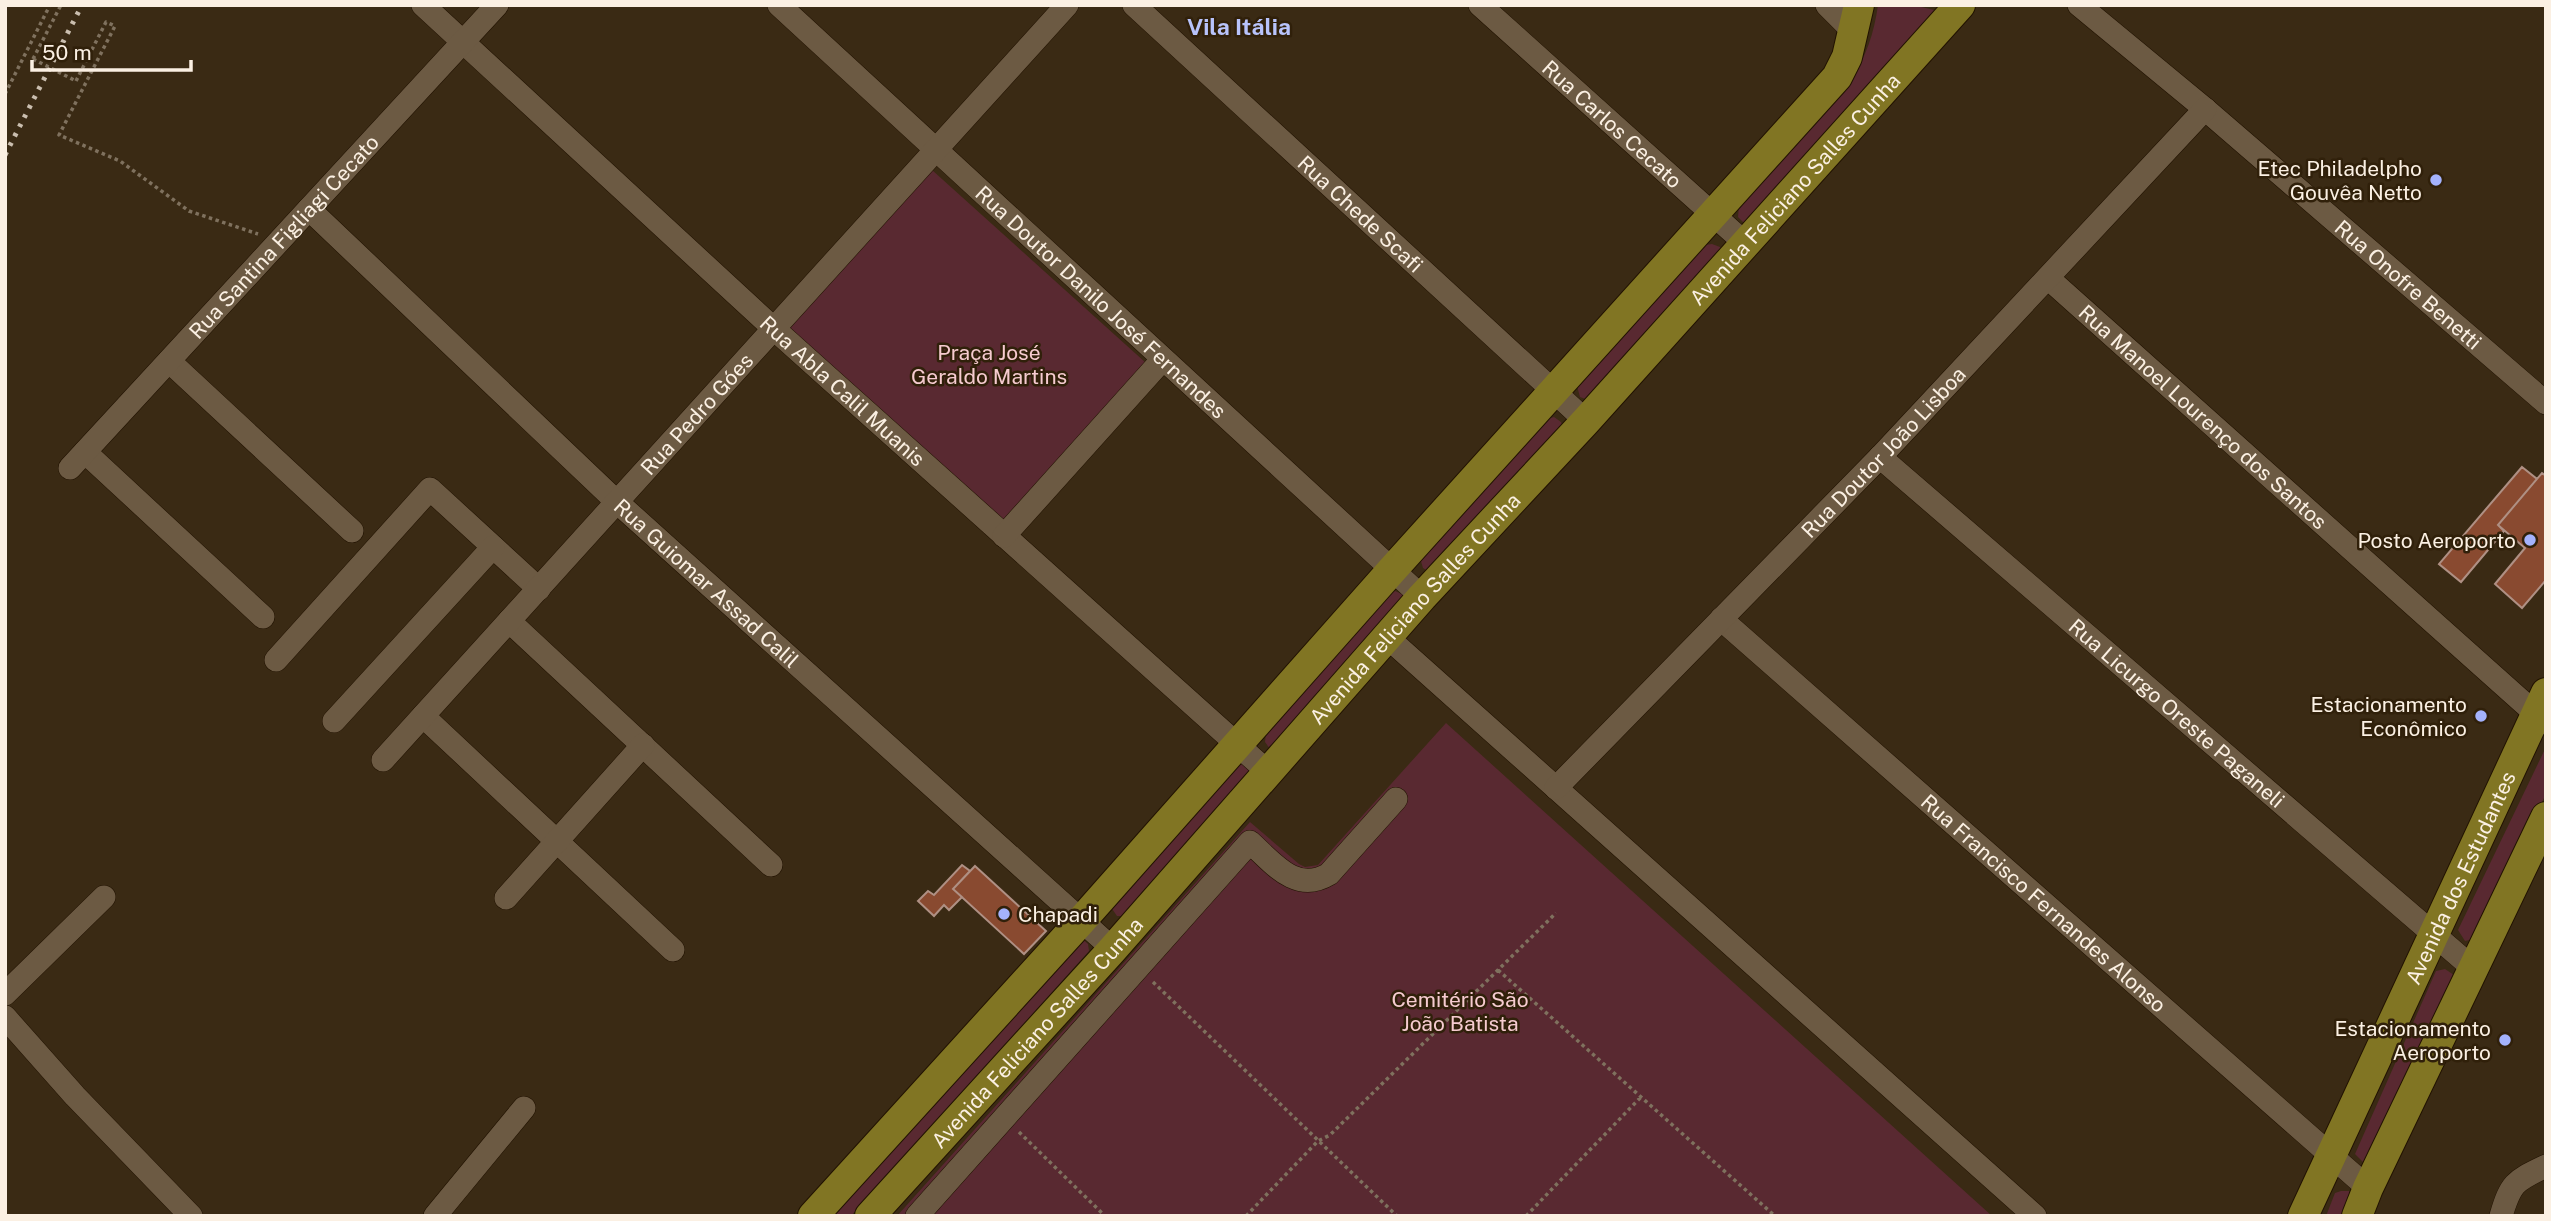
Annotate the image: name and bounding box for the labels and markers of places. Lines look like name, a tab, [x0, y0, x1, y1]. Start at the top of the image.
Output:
place label: Etec Philadelpho Gouvêa Netto	[2258, 156, 2422, 205]
marker: Etec Philadelpho Gouvêa Netto	[2428, 172, 2444, 188]
place label: Posto Aeroporto	[2357, 528, 2516, 553]
marker: Posto Aeroporto	[2522, 532, 2538, 548]
place label: Estacionamento Econômico	[2311, 692, 2467, 741]
marker: Estacionamento Econômico	[2473, 708, 2489, 724]
place label: Chapadi	[1018, 902, 1098, 927]
marker: Chapadi	[996, 906, 1012, 922]
place label: Estacionamento Aeroporto	[2335, 1016, 2491, 1065]
marker: Estacionamento Aeroporto	[2497, 1032, 2513, 1048]

